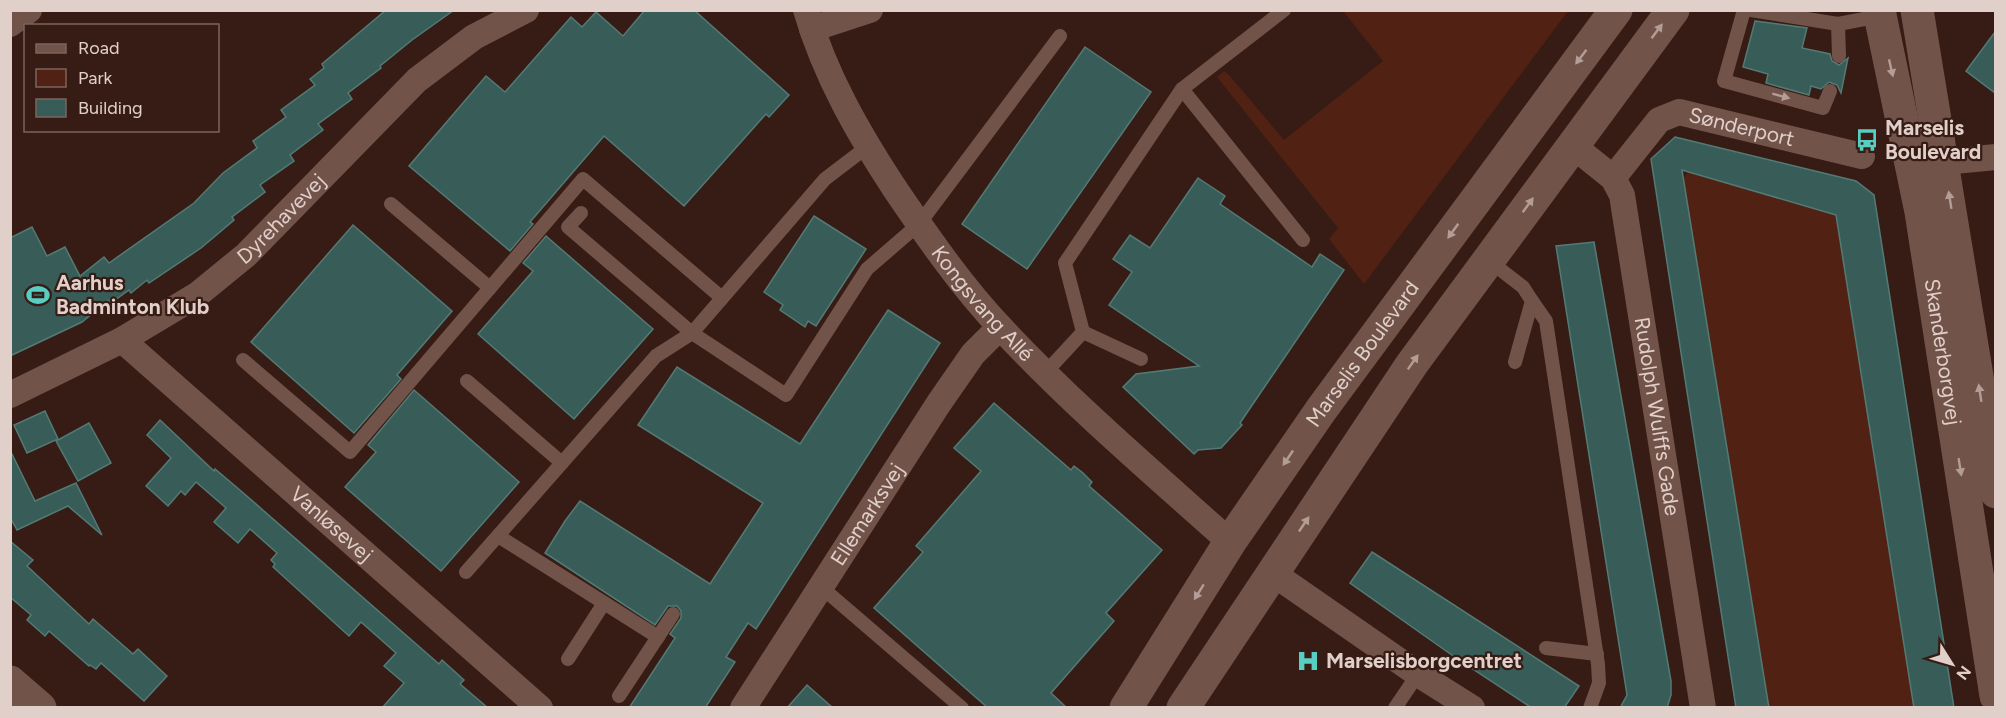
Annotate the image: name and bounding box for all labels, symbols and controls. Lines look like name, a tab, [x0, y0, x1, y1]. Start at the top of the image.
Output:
legend	[24, 24, 219, 132]
one-way arrow	[1651, 24, 1663, 40]
text: Road	[78, 37, 119, 59]
one-way arrow	[1575, 49, 1587, 65]
one-way arrow	[1887, 58, 1897, 77]
text: Park	[78, 67, 113, 89]
one-way arrow	[1772, 92, 1790, 101]
text: Building	[78, 97, 143, 119]
street label: Sønderport	[1687, 102, 1797, 151]
place label: Marselis Boulevard	[1885, 115, 1981, 164]
bus stop icon: Marselis Boulevard	[1854, 127, 1880, 153]
street label: Dyrehavevej	[232, 168, 330, 269]
one-way arrow	[1945, 190, 1954, 209]
one-way arrow	[1522, 197, 1534, 213]
one-way arrow	[1446, 223, 1459, 239]
street label: Kongsvang Allé	[927, 241, 1039, 366]
place label: Aarhus Badminton Klub	[56, 270, 209, 319]
street label: Marselis Boulevard	[1300, 276, 1424, 431]
street label: Skanderborgvej	[1920, 277, 1967, 427]
sports icon: Aarhus Badminton Klub	[25, 282, 51, 308]
street label: Rudolph Wulffs Gade	[1629, 315, 1685, 517]
one-way arrow	[1407, 355, 1419, 371]
one-way arrow	[1975, 383, 1984, 402]
one-way arrow	[1283, 450, 1294, 466]
one-way arrow	[1956, 457, 1965, 476]
street label: Ellemarksvej	[825, 458, 909, 570]
street label: Vanløsevej	[285, 481, 378, 567]
one-way arrow	[1298, 516, 1310, 532]
one-way arrow	[1193, 584, 1204, 600]
north arrow	[1922, 634, 1982, 694]
hospital icon: Marselisborgcentret	[1295, 648, 1321, 674]
place label: Marselisborgcentret	[1326, 648, 1522, 673]
text: N	[1952, 662, 1975, 683]

